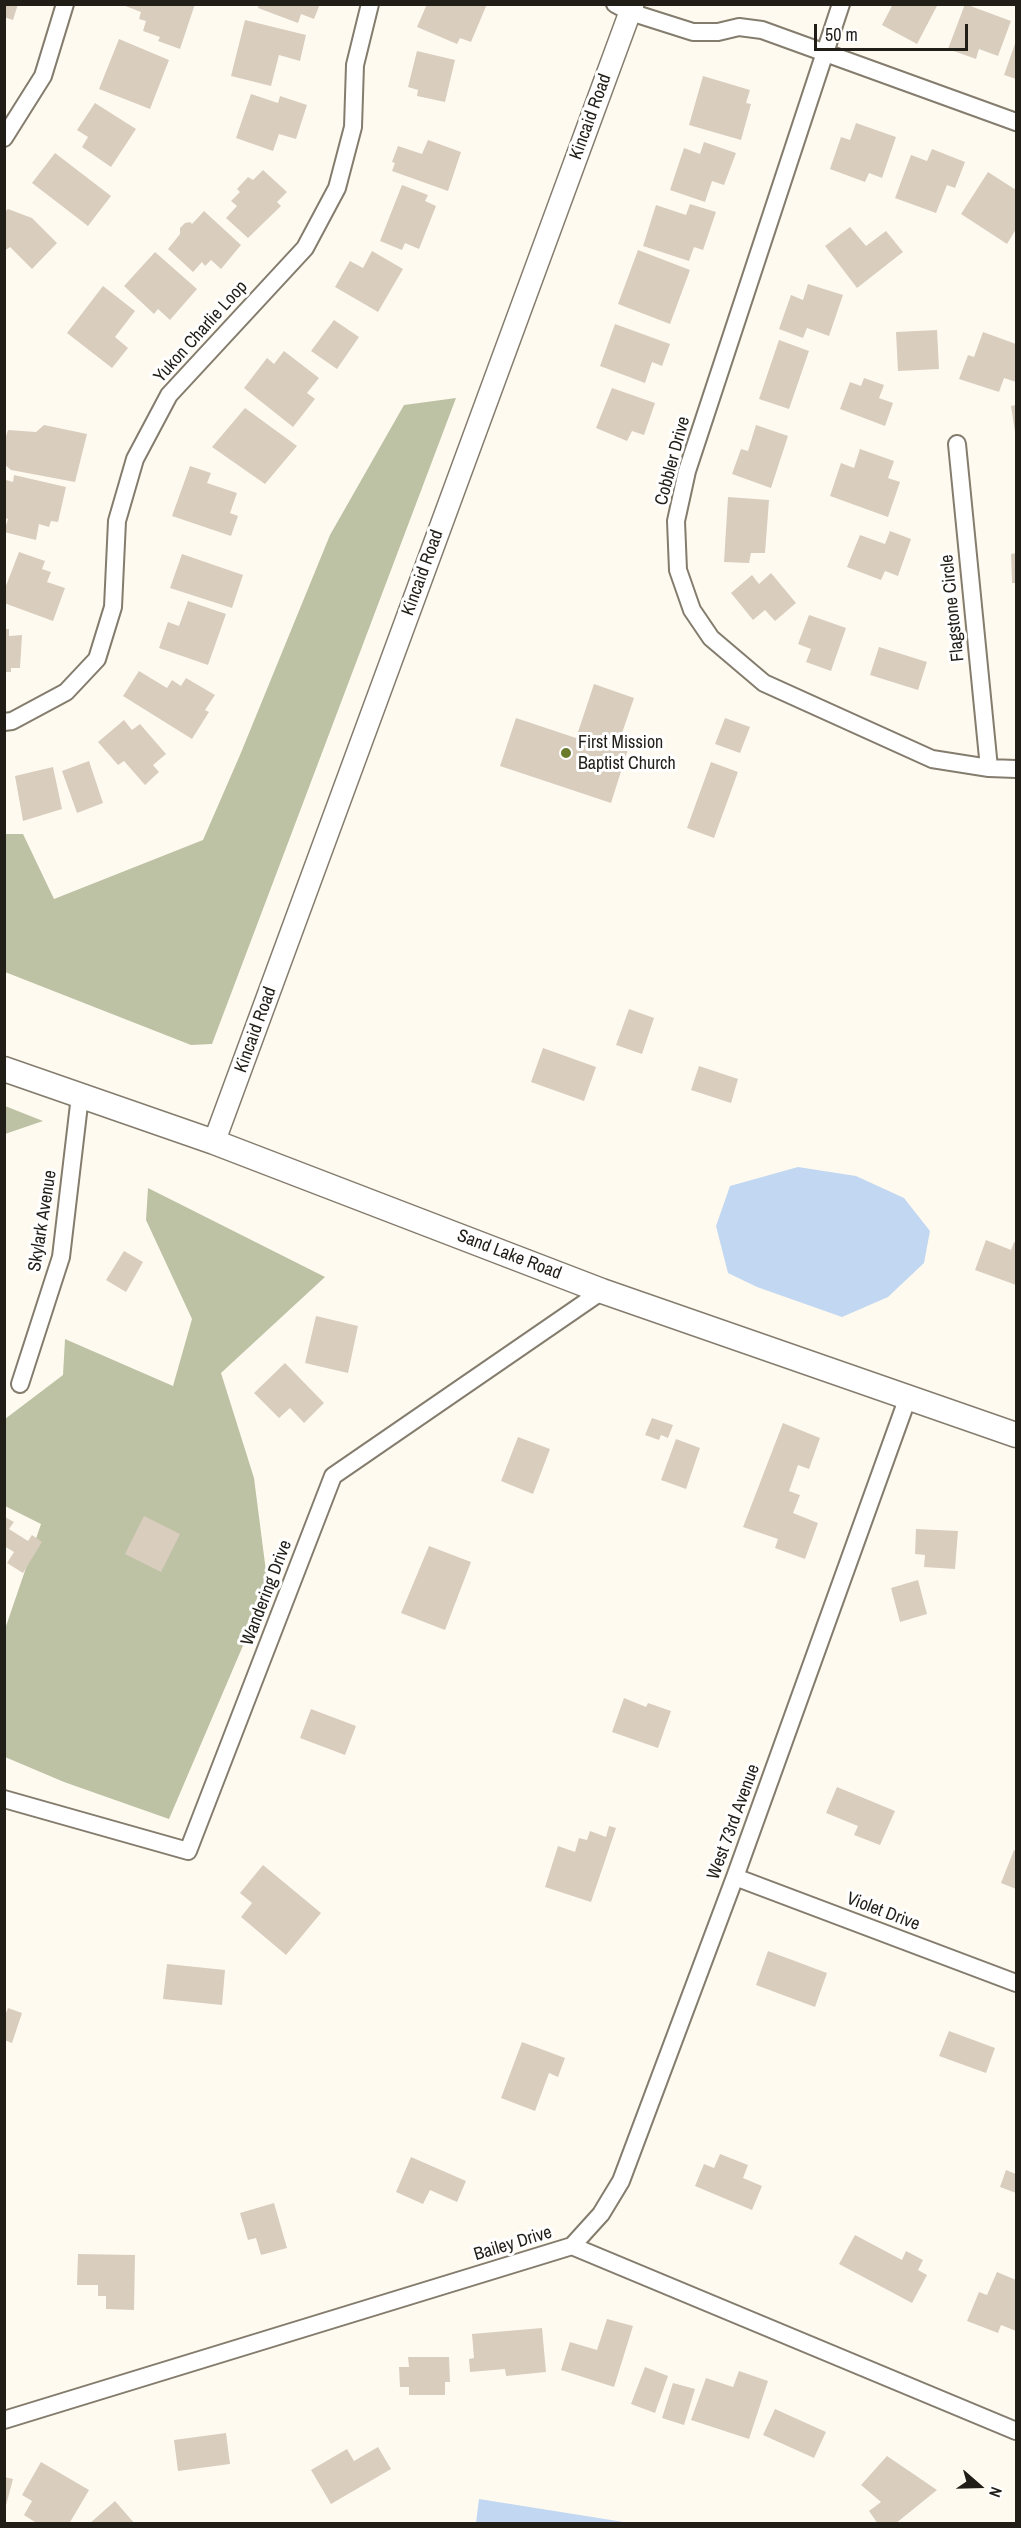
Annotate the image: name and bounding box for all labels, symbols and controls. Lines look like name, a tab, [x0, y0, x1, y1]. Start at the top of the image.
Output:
scale bar	[817, 12, 972, 50]
text: 50 m	[825, 22, 858, 47]
street label: Kincaid Road	[566, 71, 616, 163]
street label: Yukon Charlie Loop	[150, 277, 252, 387]
street label: Cobbler Drive	[651, 414, 695, 508]
street label: Kincaid Road	[398, 527, 448, 619]
street label: Flagstone Circle	[937, 553, 969, 663]
place label: First Mission Baptist Church	[578, 732, 676, 774]
marker: First Mission Baptist Church	[559, 746, 573, 760]
street label: Kincaid Road	[231, 984, 281, 1076]
street label: Skylark Avenue	[24, 1169, 62, 1273]
street label: Sand Lake Road	[454, 1225, 564, 1285]
street label: Wandering Drive	[237, 1537, 297, 1649]
street label: West 73rd Avenue	[703, 1761, 765, 1883]
street label: Violet Drive	[843, 1888, 923, 1936]
street label: Bailey Drive	[471, 2222, 555, 2266]
north arrow	[949, 2456, 1009, 2516]
text: N	[984, 2484, 1008, 2500]

